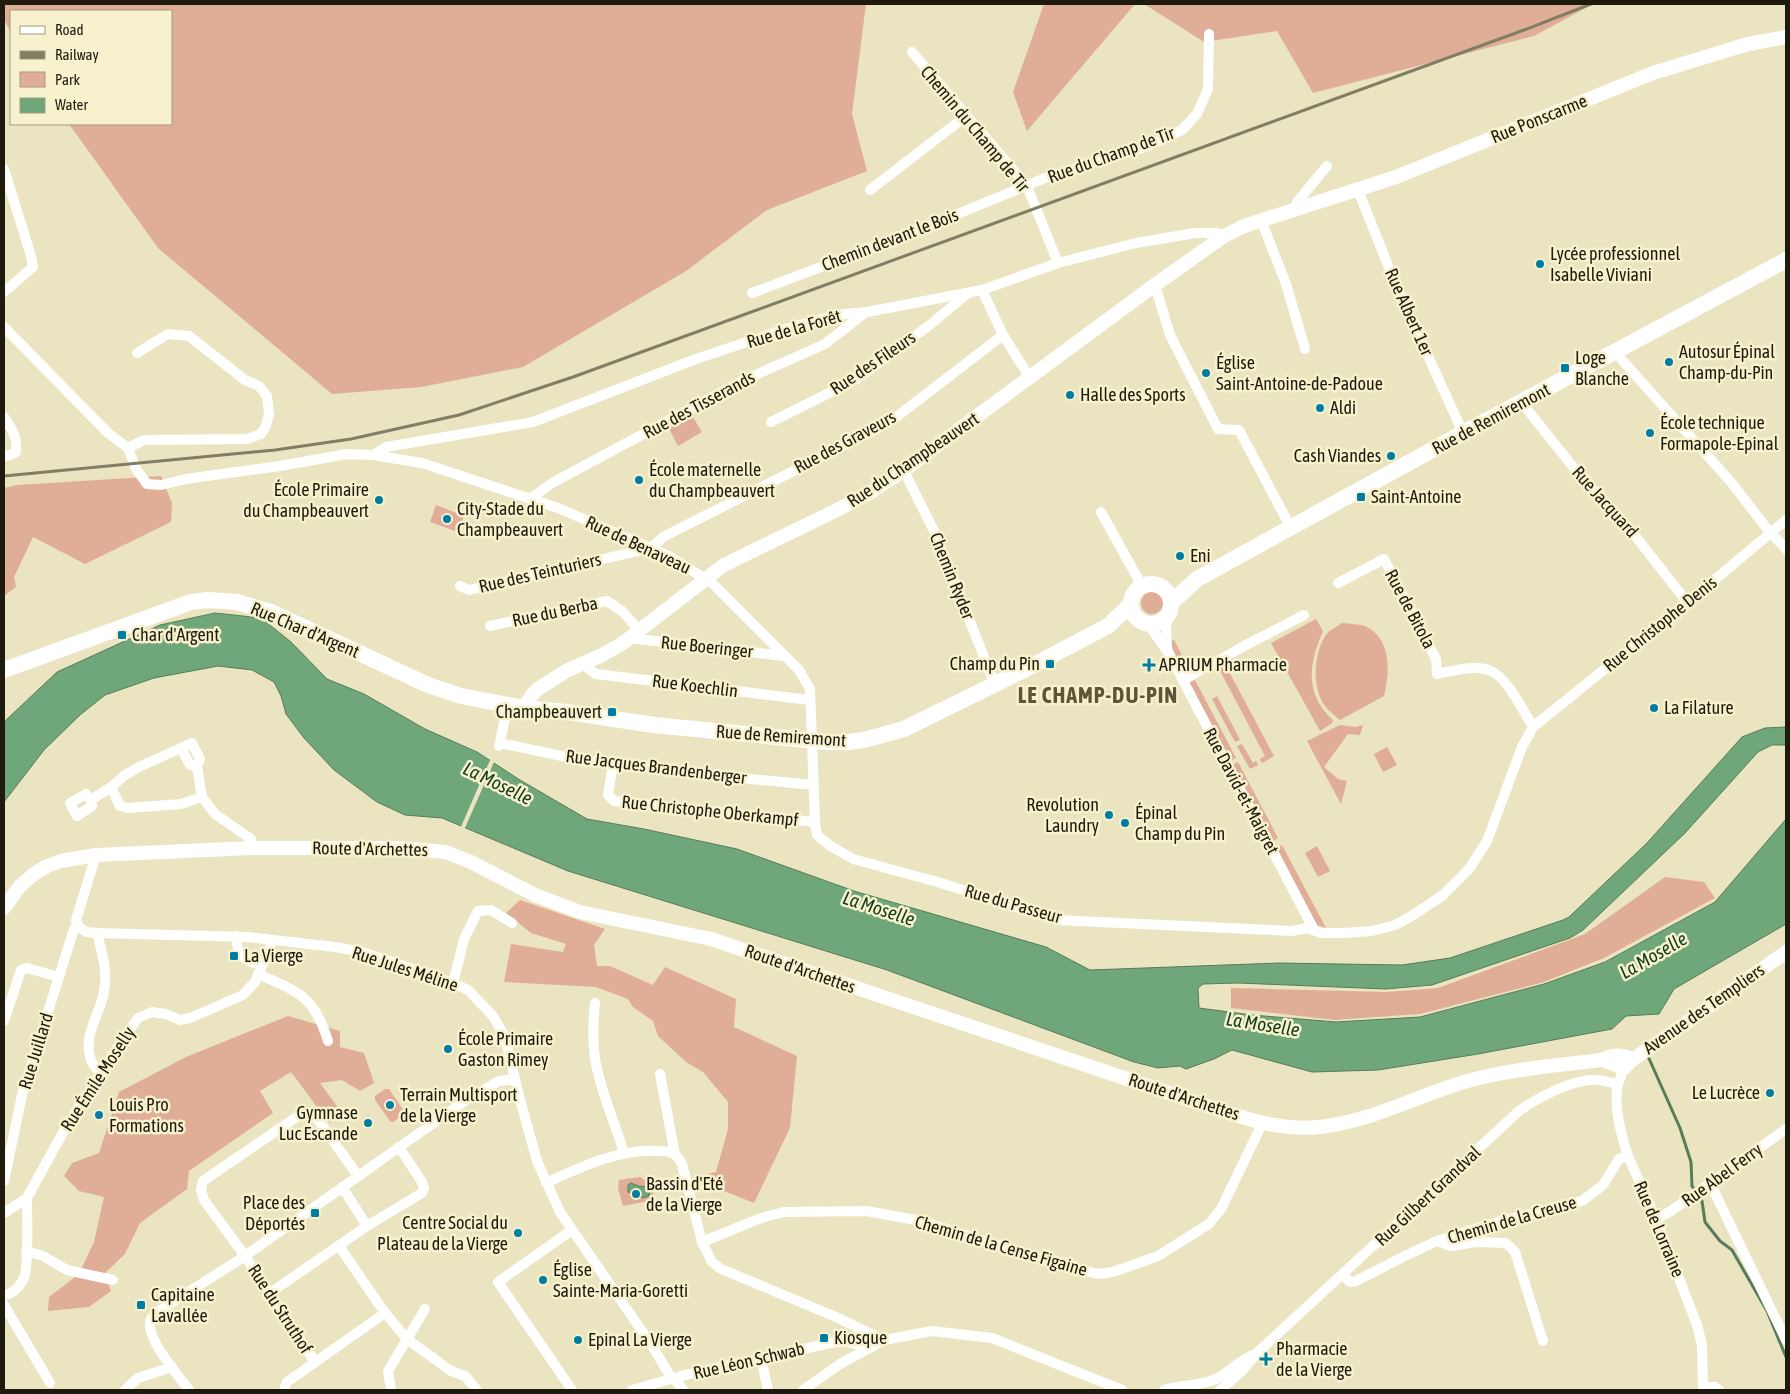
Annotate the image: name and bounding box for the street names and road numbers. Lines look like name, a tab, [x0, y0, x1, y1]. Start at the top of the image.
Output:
street label: Chemin du Champ de Tir	[916, 61, 1035, 197]
street label: Rue Ponscarme	[1488, 90, 1590, 147]
street label: Rue du Champ de Tir	[1045, 122, 1178, 187]
street label: Chemin devant le Bois	[819, 204, 961, 275]
street label: Rue Albert 1er	[1381, 265, 1438, 359]
street label: Rue de la Forêt	[744, 305, 843, 352]
street label: Rue des Fileurs	[826, 326, 919, 399]
street label: Rue des Tisserands	[639, 366, 758, 443]
street label: Rue de Remiremont	[1428, 379, 1553, 458]
street label: Rue des Graveurs	[790, 406, 899, 477]
street label: Rue du Champbeauvert	[843, 408, 983, 511]
street label: Rue Jacquard	[1568, 462, 1643, 542]
street label: Rue de Benaveau	[582, 511, 694, 578]
street label: Chemin Ryder	[926, 529, 980, 623]
street label: Rue des Teinturiers	[477, 548, 603, 597]
street label: Rue de Bitola	[1381, 566, 1440, 652]
street label: Rue Christophe Denis	[1599, 571, 1721, 676]
street label: Rue du Berba	[510, 592, 600, 631]
street label: Rue Char d'Argent	[248, 597, 363, 662]
street label: Rue Boeringer	[660, 631, 755, 662]
street label: Rue Koechlin	[651, 670, 739, 701]
street label: Rue de Remiremont	[715, 720, 847, 751]
street label: Rue David-et-Maigret	[1199, 724, 1284, 858]
street label: Rue Jacques Brandenberger	[565, 745, 748, 788]
street label: Rue Christophe Oberkampf	[621, 791, 799, 830]
street label: Route d'Archettes	[312, 837, 428, 860]
street label: Rue du Passeur	[962, 880, 1065, 928]
street label: Route d'Archettes	[742, 940, 858, 997]
street label: Rue Jules Méline	[349, 941, 461, 996]
street label: Avenue des Templiers	[1639, 959, 1768, 1058]
street label: Rue Juillard	[14, 1010, 57, 1092]
street label: Rue Émile Moselly	[56, 1023, 139, 1135]
street label: Route d'Archettes	[1126, 1069, 1242, 1124]
street label: Rue Abel Ferry	[1677, 1138, 1766, 1211]
street label: Rue Gilbert Grandval	[1370, 1141, 1485, 1250]
street label: Rue de Lorraine	[1630, 1177, 1689, 1280]
street label: Chemin de la Creuse	[1445, 1191, 1579, 1248]
street label: Chemin de la Cense Figaine	[913, 1211, 1090, 1280]
street label: Rue du Struthof	[244, 1260, 317, 1357]
street label: Rue Léon Schwab	[691, 1338, 807, 1384]

